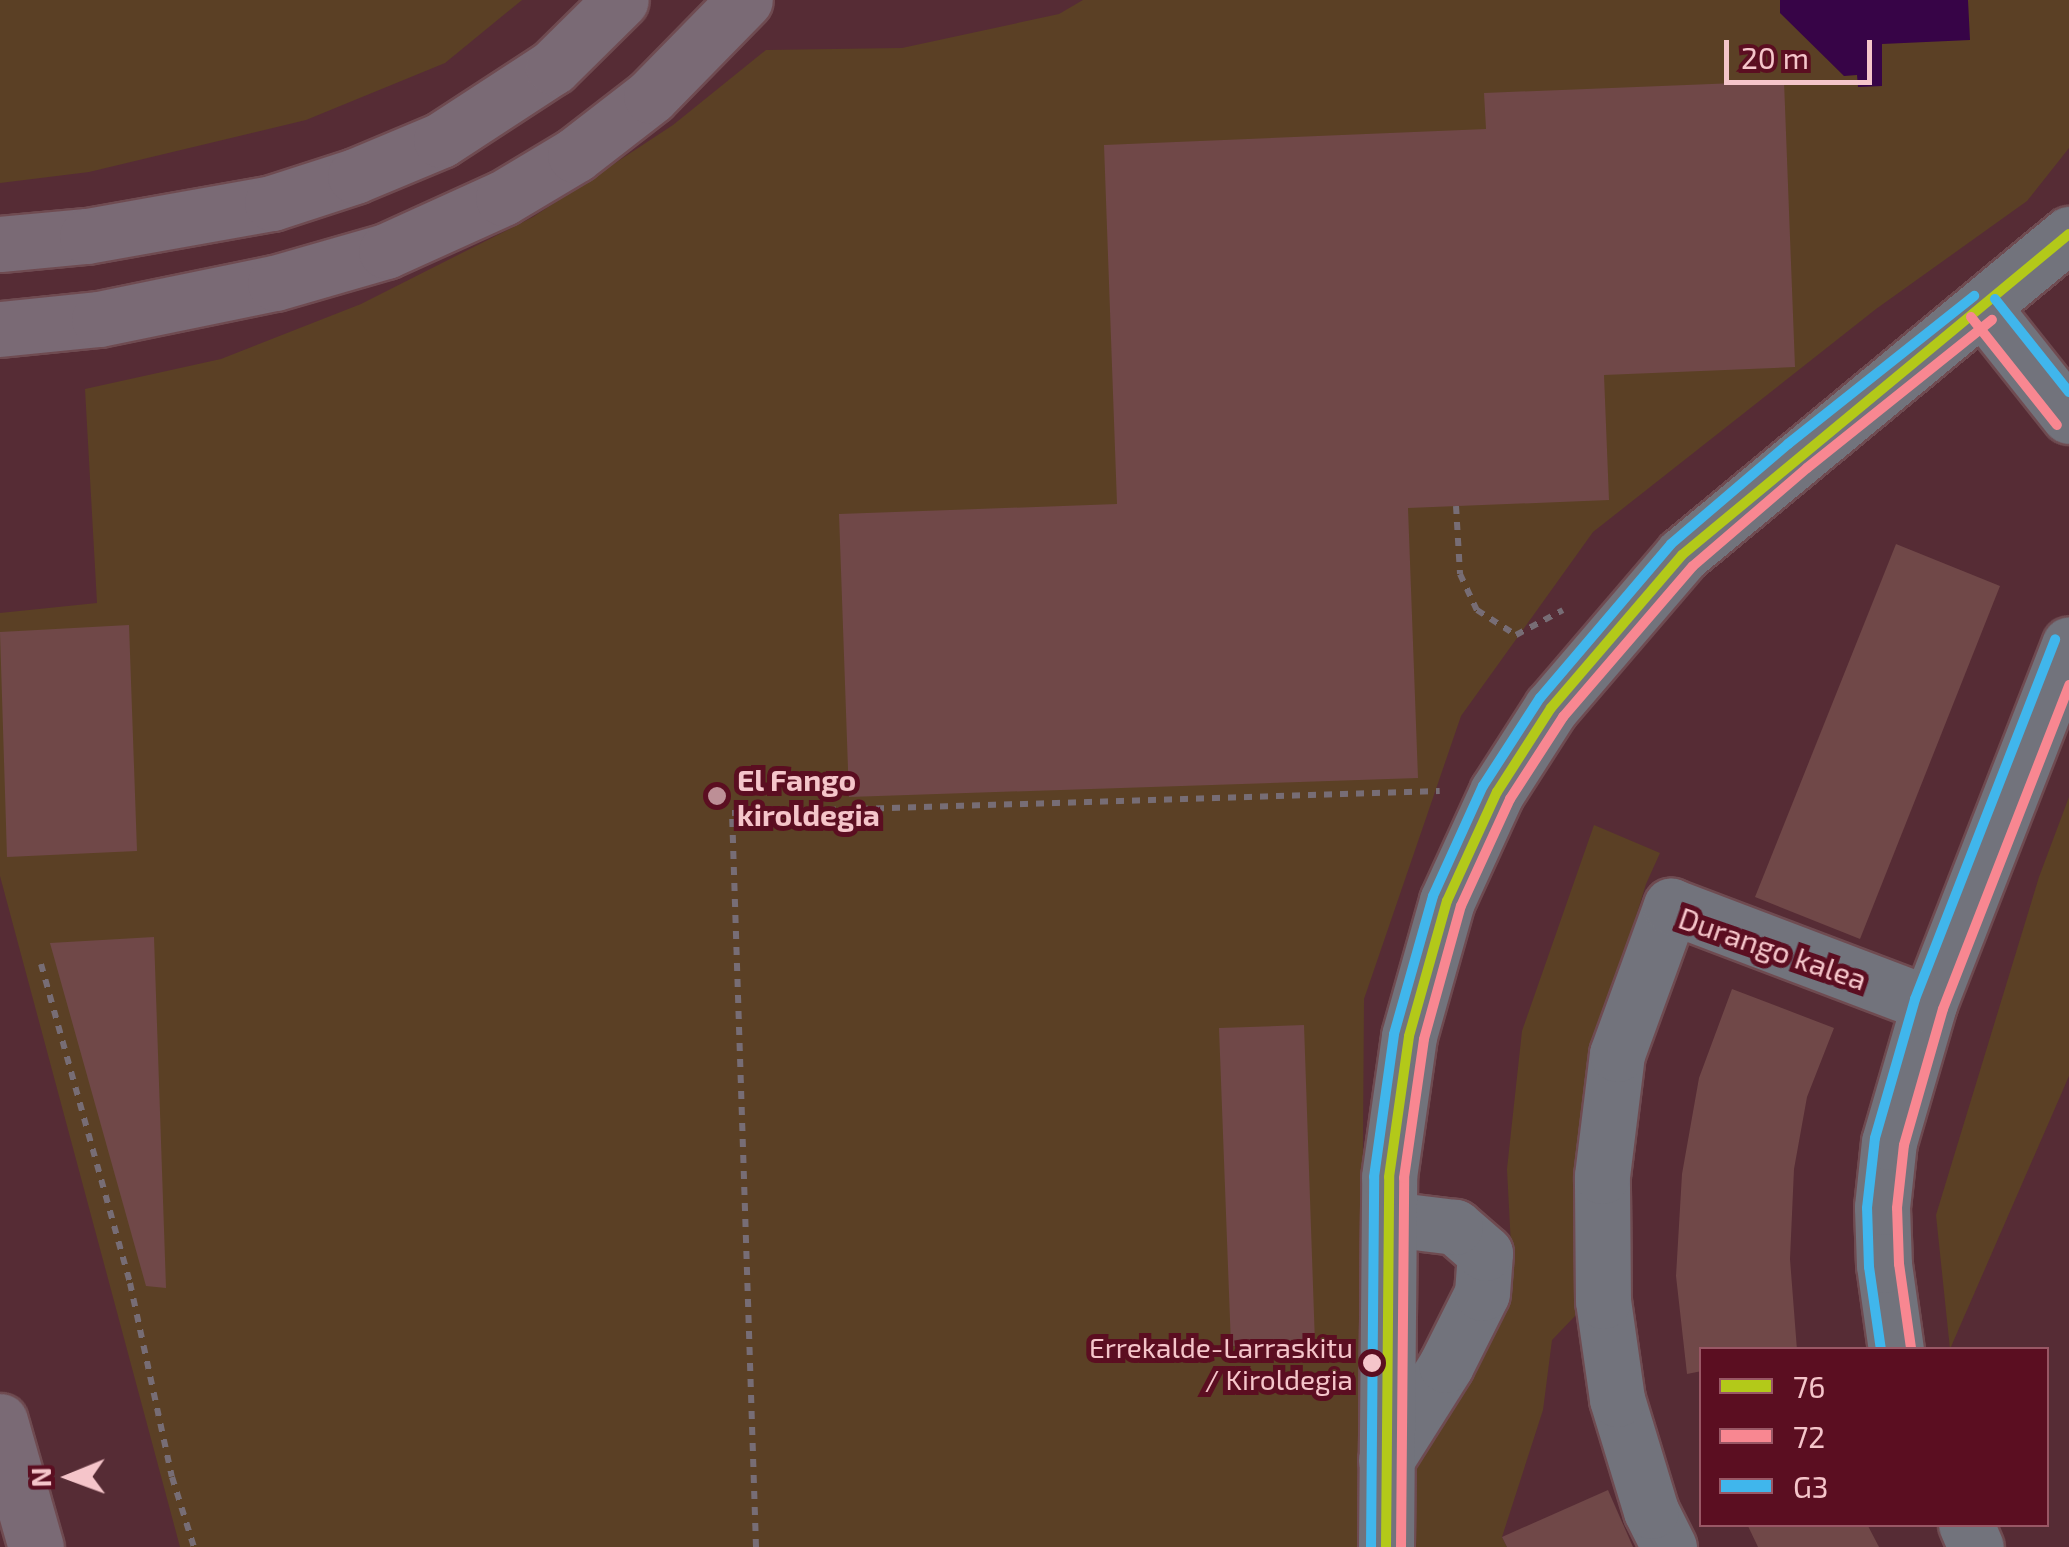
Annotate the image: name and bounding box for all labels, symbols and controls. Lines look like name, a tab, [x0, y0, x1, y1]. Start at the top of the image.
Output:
scale bar	[1729, 20, 1876, 82]
text: 20 m	[1741, 39, 1809, 75]
place label: El Fango kiroldegia	[737, 761, 880, 832]
marker: El Fango kiroldegia	[706, 785, 728, 807]
street label: Durango kalea	[1674, 899, 1872, 997]
place label: Errekalde-Larraskitu / Kiroldegia	[1089, 1330, 1353, 1396]
legend	[1699, 1347, 2049, 1527]
marker: Errekalde-Larraskitu / Kiroldegia	[1362, 1353, 1382, 1373]
text: 76	[1793, 1368, 1826, 1404]
text: 72	[1793, 1418, 1825, 1454]
north arrow	[20, 1427, 120, 1527]
text: N	[23, 1467, 57, 1488]
text: G3	[1793, 1468, 1829, 1504]

